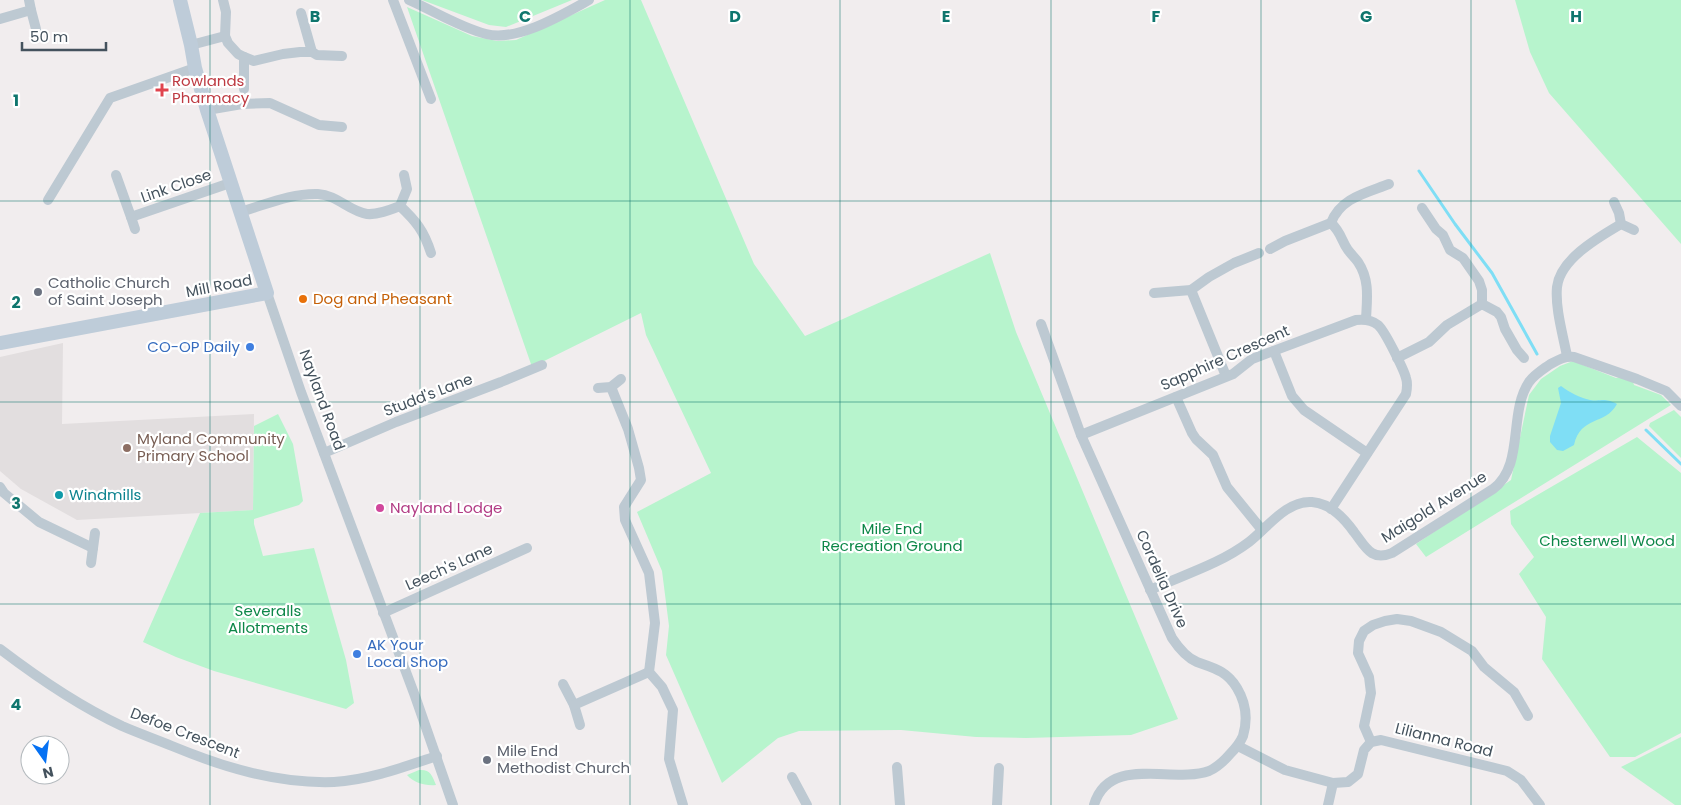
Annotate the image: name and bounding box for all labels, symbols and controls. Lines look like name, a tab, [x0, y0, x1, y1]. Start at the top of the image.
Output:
text: B	[310, 5, 320, 28]
text: C	[519, 5, 531, 28]
text: D	[729, 5, 741, 28]
text: E	[942, 5, 950, 28]
text: F	[1152, 5, 1161, 28]
text: G	[1360, 5, 1372, 28]
text: H	[1570, 5, 1582, 28]
scale bar	[22, 20, 106, 52]
text: 50 m	[30, 26, 68, 47]
place label: Rowlands Pharmacy	[172, 70, 250, 108]
marker: Rowlands Pharmacy	[156, 84, 168, 96]
text: 1	[13, 89, 19, 112]
street label: Link Close	[138, 164, 214, 207]
street label: Mill Road	[184, 269, 254, 302]
place label: Catholic Church of Saint Joseph	[48, 272, 170, 310]
marker: Catholic Church of Saint Joseph	[32, 286, 44, 298]
place label: Dog and Pheasant	[313, 288, 452, 309]
text: 2	[11, 291, 21, 314]
marker: Dog and Pheasant	[297, 293, 309, 305]
street label: Sapphire Crescent	[1157, 320, 1293, 395]
place label: CO-OP Daily	[147, 336, 241, 357]
marker: CO-OP Daily	[244, 341, 256, 353]
street label: Nayland Road	[295, 347, 350, 453]
street label: Studd's Lane	[380, 368, 475, 421]
place label: Myland Community Primary School	[137, 428, 285, 466]
marker: Myland Community Primary School	[121, 442, 133, 454]
street label: Maigold Avenue	[1377, 466, 1490, 547]
place label: Windmills	[69, 484, 142, 505]
marker: Windmills	[53, 489, 65, 501]
text: 3	[11, 492, 21, 515]
place label: Nayland Lodge	[390, 497, 502, 518]
marker: Nayland Lodge	[374, 502, 386, 514]
park label: Mile End Recreation Ground	[821, 518, 963, 556]
street label: Cordelia Drive	[1131, 526, 1193, 631]
park label: Chesterwell Wood	[1539, 530, 1675, 551]
street label: Leech's Lane	[402, 538, 496, 595]
park label: Severalls Allotments	[228, 600, 308, 638]
place label: AK Your Local Shop	[367, 634, 448, 672]
marker: AK Your Local Shop	[351, 648, 363, 660]
text: 4	[11, 693, 22, 716]
street label: Defoe Crescent	[127, 702, 243, 763]
street label: Lilianna Road	[1393, 717, 1495, 762]
north arrow	[20, 735, 70, 785]
place label: Mile End Methodist Church	[497, 740, 630, 778]
marker: Mile End Methodist Church	[481, 754, 493, 766]
text: N	[41, 762, 56, 784]

